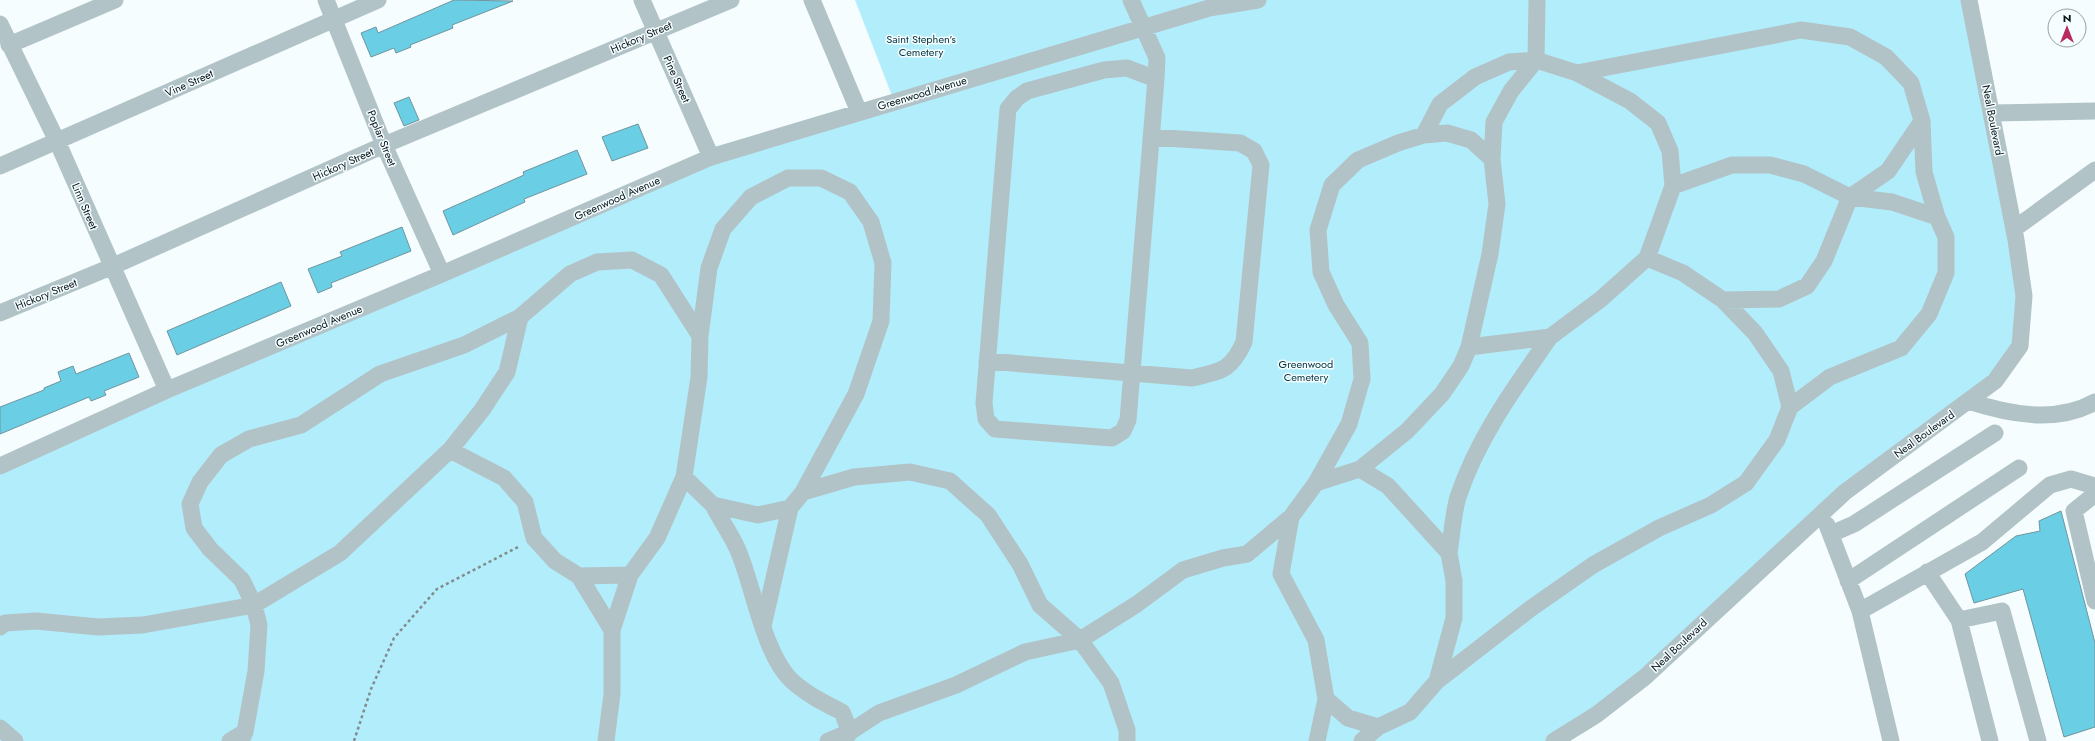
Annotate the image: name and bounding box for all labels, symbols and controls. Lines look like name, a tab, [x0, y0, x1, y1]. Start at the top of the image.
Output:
north arrow	[2047, 8, 2087, 48]
text: N	[2063, 10, 2071, 26]
street label: Hickory Street	[608, 17, 674, 57]
park label: Saint Stephen’s Cemetery	[886, 31, 956, 60]
street label: Pine Street	[660, 53, 695, 105]
street label: Vine Street	[162, 65, 216, 101]
street label: Greenwood Avenue	[875, 72, 969, 114]
street label: Neal Boulevard	[1978, 83, 2008, 157]
street label: Poplar Street	[364, 108, 401, 169]
street label: Hickory Street	[310, 143, 376, 185]
street label: Greenwood Avenue	[572, 172, 663, 224]
street label: Linn Street	[68, 180, 102, 232]
street label: Hickory Street	[13, 274, 80, 314]
street label: Greenwood Avenue	[273, 300, 365, 351]
park label: Greenwood Cemetery	[1279, 356, 1333, 385]
street label: Neal Boulevard	[1890, 407, 1958, 461]
street label: Neal Boulevard	[1647, 615, 1711, 675]

